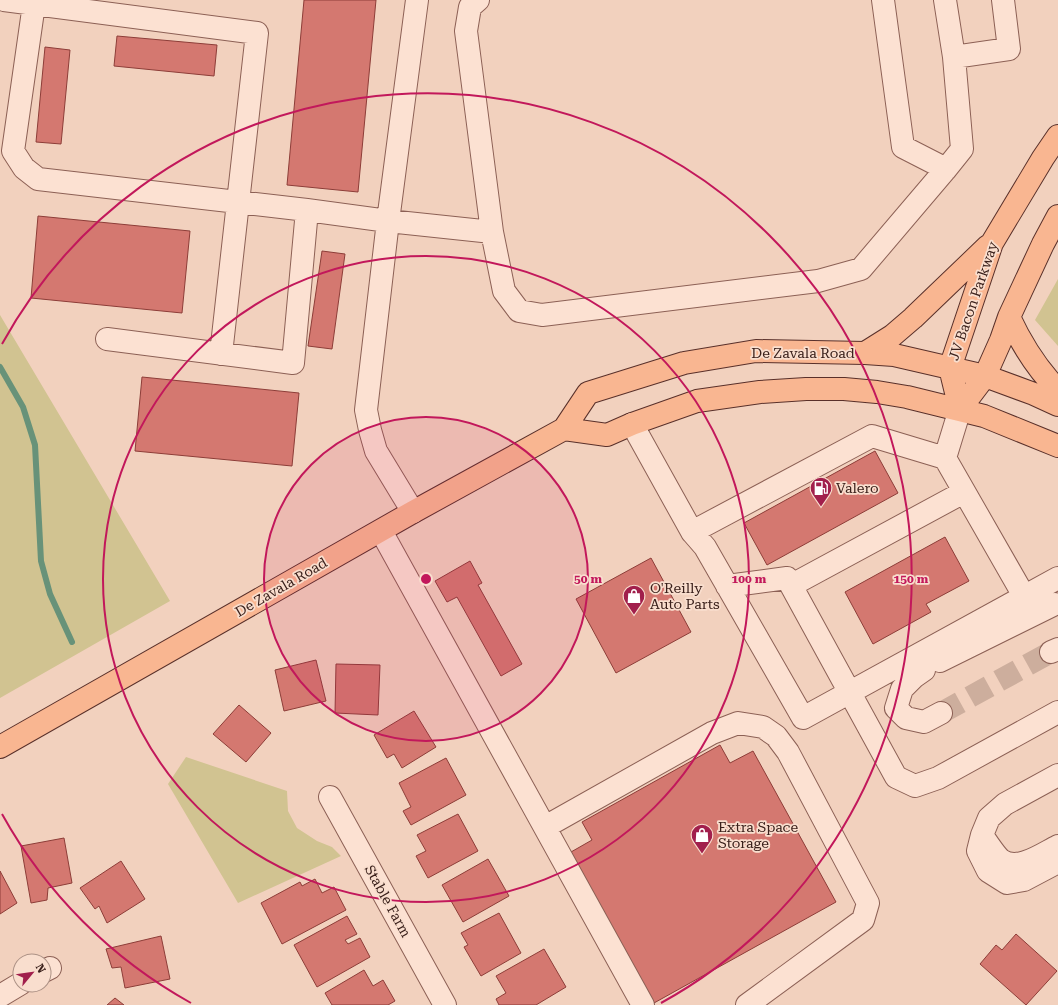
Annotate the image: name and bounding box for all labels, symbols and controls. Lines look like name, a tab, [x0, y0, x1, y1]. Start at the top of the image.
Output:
street label: JV Bacon Parkway	[945, 239, 1001, 362]
street label: De Zavala Road	[751, 345, 855, 361]
fuel station icon: Valero	[808, 475, 834, 508]
place label: Valero	[836, 480, 879, 496]
street label: De Zavala Road	[232, 554, 330, 620]
centre of rings	[419, 572, 433, 586]
text: 50 m	[574, 572, 602, 586]
text: 100 m	[732, 572, 767, 586]
text: 150 m	[894, 572, 929, 586]
place label: O'Reilly Auto Parts	[650, 580, 720, 612]
shop icon: O'Reilly Auto Parts	[621, 583, 647, 616]
place label: Extra Space Storage	[718, 819, 798, 851]
shop icon: Extra Space Storage	[689, 822, 715, 855]
street label: Stable Farm	[362, 862, 414, 940]
north arrow	[12, 953, 52, 993]
text: N	[33, 962, 48, 976]

